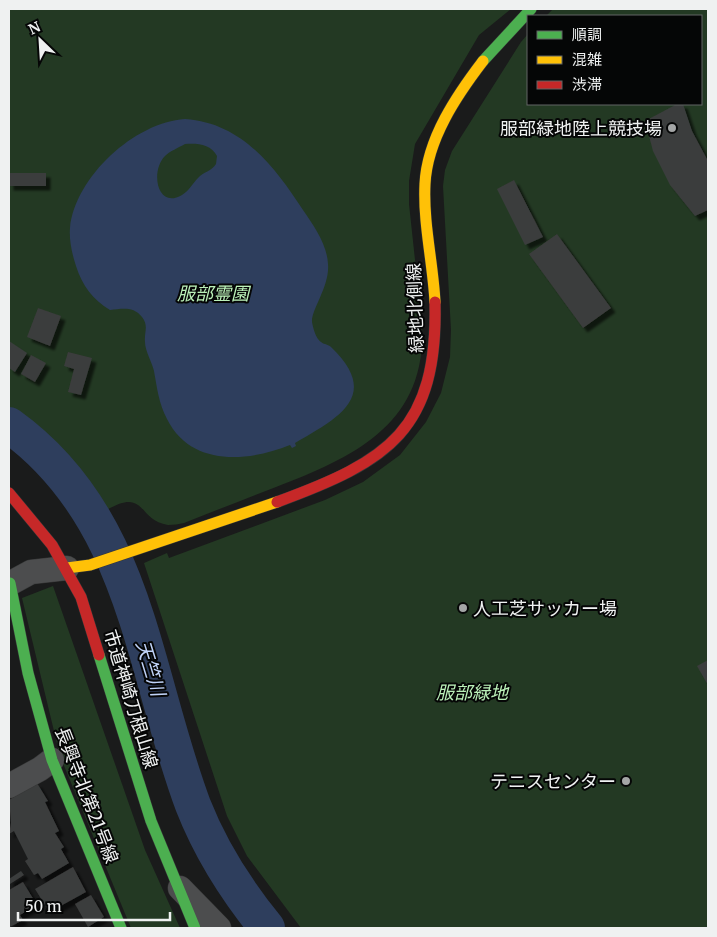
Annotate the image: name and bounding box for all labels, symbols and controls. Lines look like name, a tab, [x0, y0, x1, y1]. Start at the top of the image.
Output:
north arrow	[15, 15, 65, 65]
legend	[527, 15, 702, 105]
text: N	[26, 18, 43, 39]
text: 順調	[572, 25, 602, 44]
text: 混雑	[572, 50, 602, 69]
text: 渋滞	[572, 75, 602, 94]
place label: 服部緑地陸上競技場	[500, 117, 662, 140]
marker: 服部緑地陸上競技場	[666, 122, 678, 134]
street label: 緑地北側線	[402, 263, 428, 353]
park label: 服部霊園	[177, 282, 252, 305]
place label: 人工芝サッカー場	[473, 597, 617, 620]
marker: 人工芝サッカー場	[457, 602, 469, 614]
street label: 市道神崎刀根山線	[99, 627, 163, 771]
water label: 天竺川	[131, 637, 171, 701]
park label: 服部緑地	[436, 681, 510, 704]
street label: 長興寺北第21号線	[50, 724, 124, 866]
place label: テニスセンター	[490, 770, 616, 793]
marker: テニスセンター	[620, 775, 632, 787]
scale bar	[18, 890, 170, 922]
text: 50 m	[25, 897, 62, 916]

